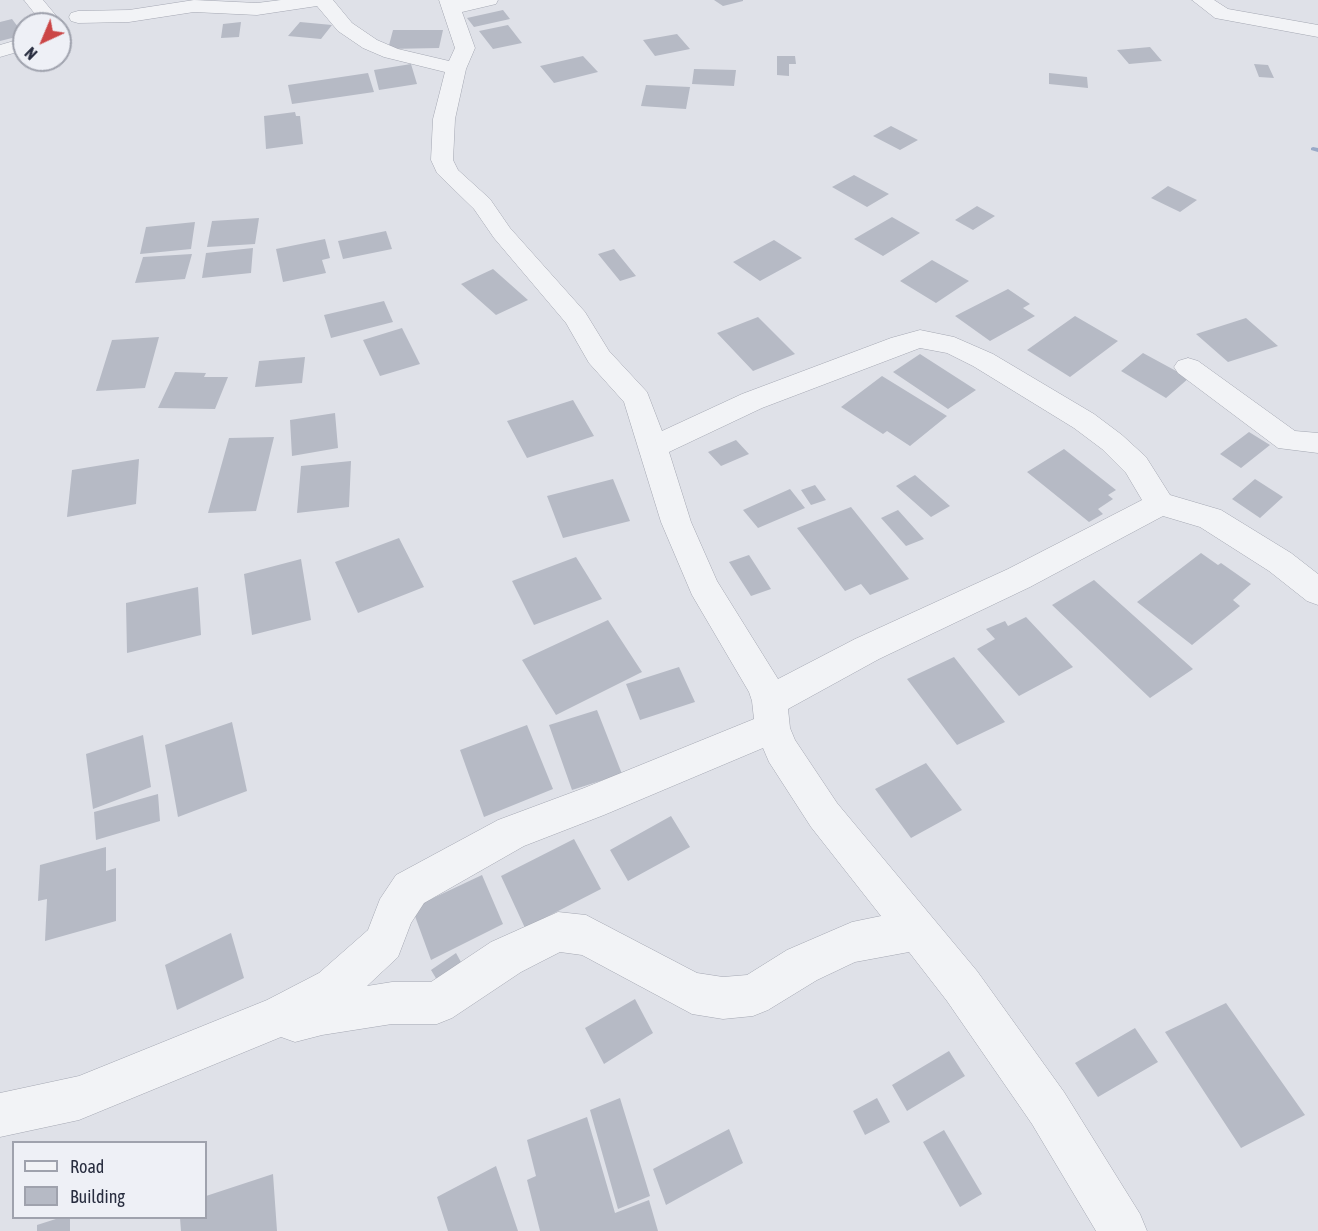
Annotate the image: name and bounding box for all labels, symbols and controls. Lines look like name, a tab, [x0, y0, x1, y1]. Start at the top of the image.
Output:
north arrow	[12, 12, 72, 72]
text: N	[21, 44, 41, 63]
legend	[12, 1141, 207, 1219]
text: Road	[70, 1156, 104, 1177]
text: Building	[70, 1186, 125, 1207]

